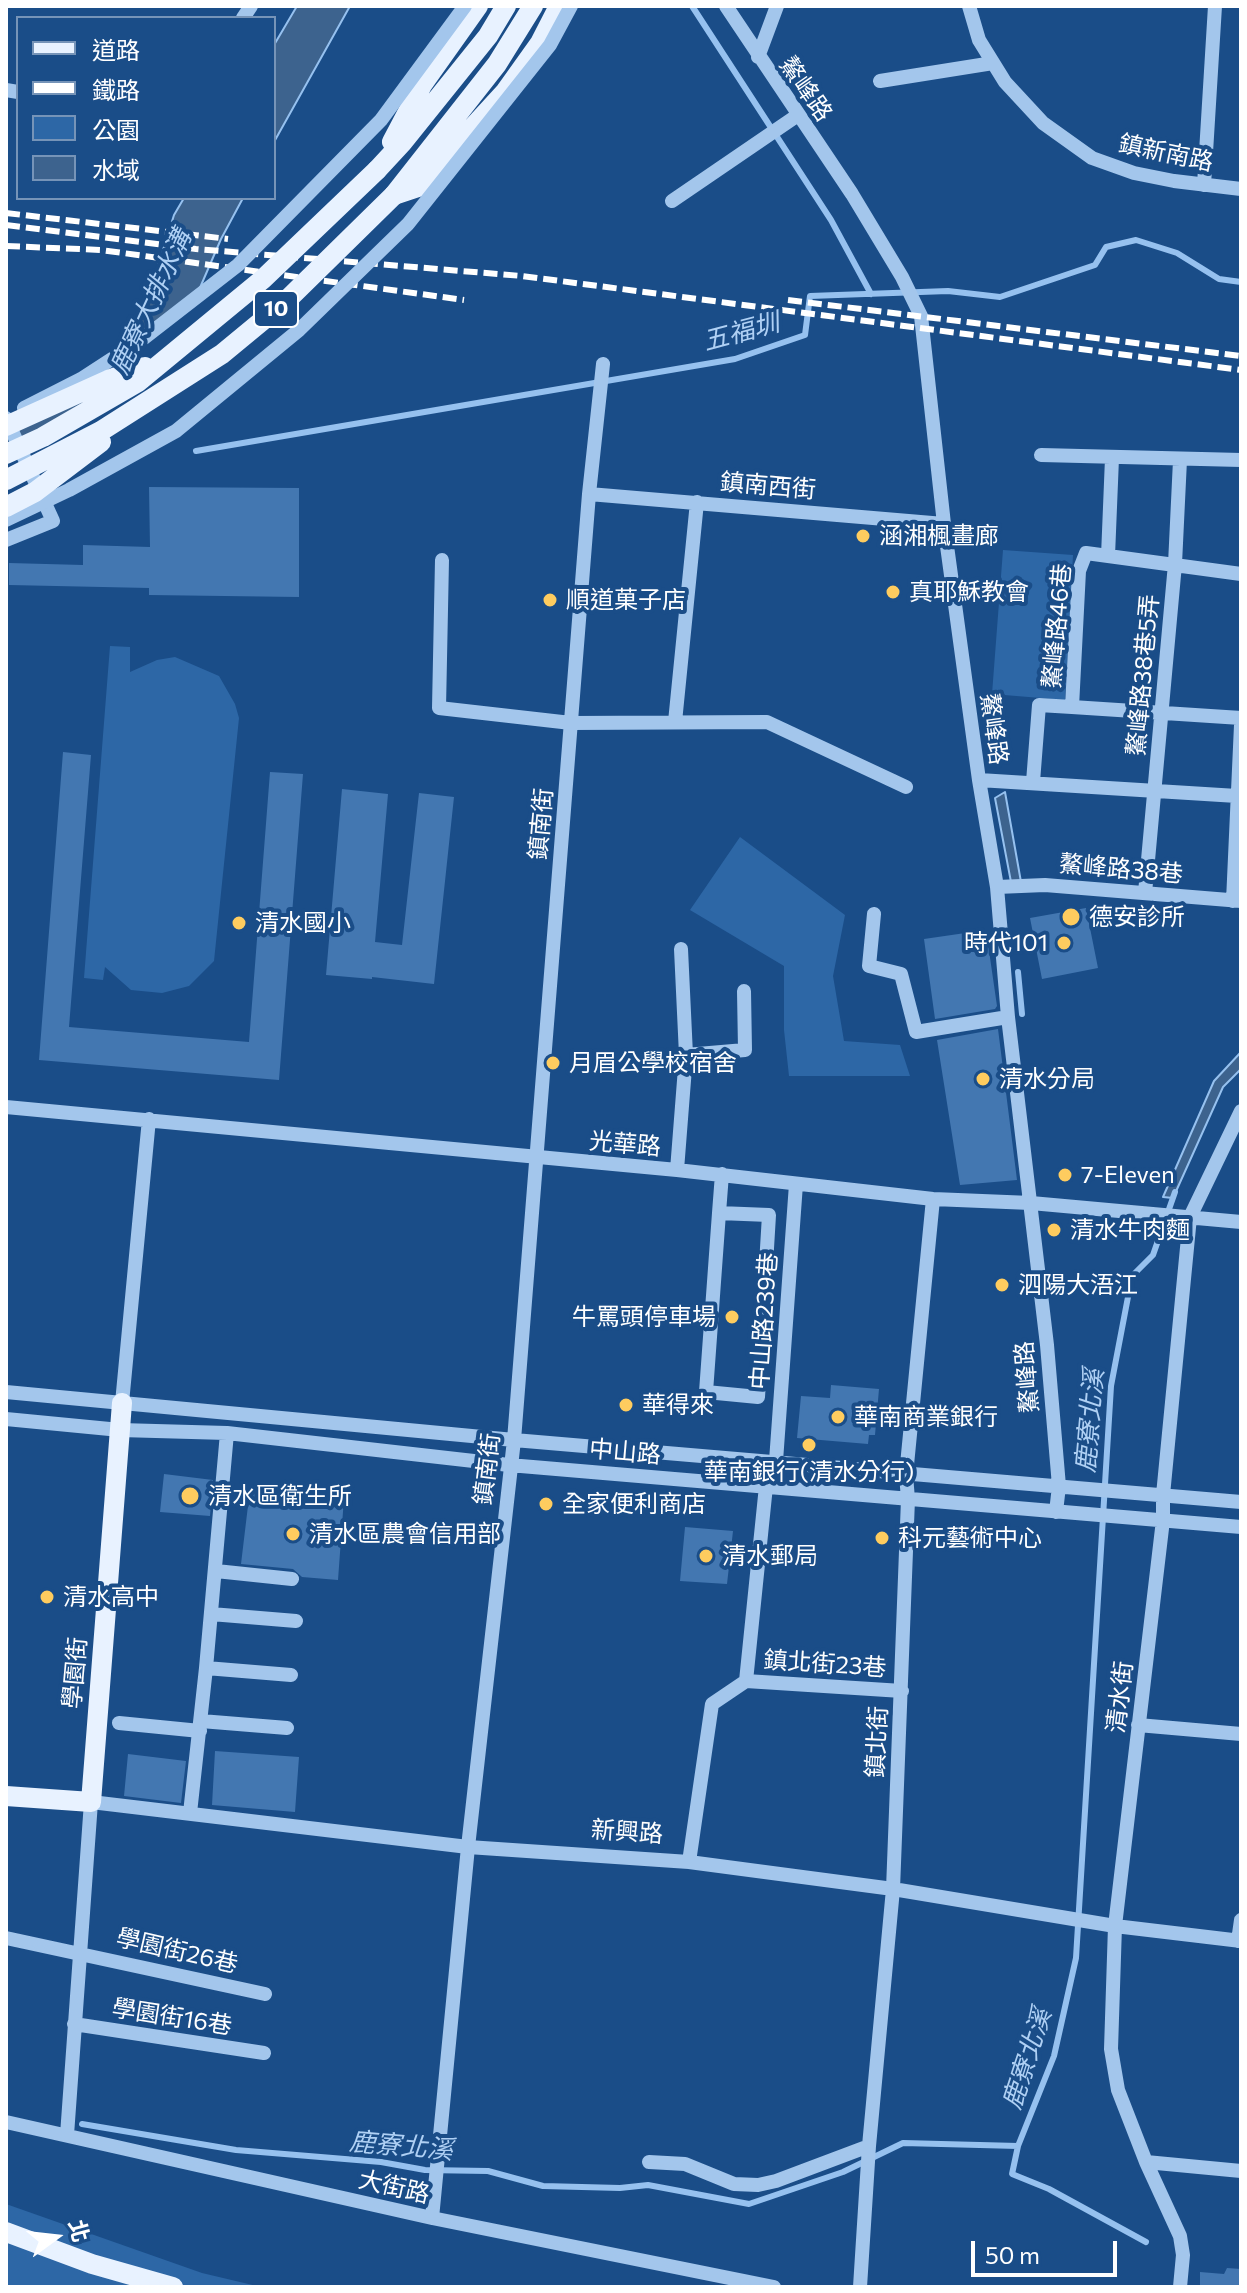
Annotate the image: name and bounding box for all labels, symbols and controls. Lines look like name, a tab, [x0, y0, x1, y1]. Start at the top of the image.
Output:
legend	[16, 16, 276, 200]
text: 道路	[92, 35, 140, 64]
street label: 鰲峰路	[774, 51, 838, 127]
text: 鐵路	[92, 75, 140, 104]
text: 公園	[92, 115, 140, 144]
street label: 鎮新南路	[1116, 129, 1216, 177]
text: 水域	[92, 155, 140, 184]
water label: 鹿寮大排水溝	[104, 225, 198, 379]
road number: 10	[254, 291, 298, 327]
water label: 五福圳	[699, 307, 783, 357]
street label: 鎮南西街	[719, 467, 817, 505]
place label: 涵湘楓畫廊	[879, 522, 999, 550]
marker: 涵湘楓畫廊	[854, 527, 872, 545]
street label: 鰲峰路46巷	[1037, 562, 1077, 690]
place label: 真耶穌教會	[909, 578, 1029, 606]
marker: 真耶穌教會	[884, 583, 902, 601]
place label: 順道菓子店	[566, 586, 686, 614]
marker: 順道菓子店	[541, 591, 559, 609]
street label: 鰲峰路38巷5弄	[1122, 593, 1164, 757]
street label: 鰲峰路	[975, 691, 1013, 767]
street label: 鎮南街	[524, 787, 558, 861]
street label: 鰲峰路38巷	[1058, 849, 1184, 889]
place label: 德安診所	[1089, 903, 1185, 931]
marker: 德安診所	[1060, 906, 1082, 928]
place label: 清水國小	[255, 909, 351, 937]
marker: 清水國小	[230, 914, 248, 932]
place label: 時代101	[964, 929, 1048, 957]
marker: 時代101	[1055, 934, 1073, 952]
place label: 月眉公學校宿舍	[569, 1049, 737, 1077]
marker: 月眉公學校宿舍	[544, 1054, 562, 1072]
place label: 清水分局	[999, 1065, 1095, 1093]
marker: 清水分局	[974, 1070, 992, 1088]
street label: 光華路	[588, 1127, 662, 1161]
place label: 7-Eleven	[1081, 1161, 1175, 1189]
marker: 7-Eleven	[1056, 1166, 1074, 1184]
place label: 清水牛肉麵	[1070, 1216, 1190, 1244]
marker: 清水牛肉麵	[1045, 1221, 1063, 1239]
street label: 中山路239巷	[745, 1251, 783, 1391]
place label: 泗陽大浯江	[1018, 1271, 1138, 1299]
marker: 泗陽大浯江	[993, 1276, 1011, 1294]
place label: 牛罵頭停車場	[572, 1303, 716, 1331]
marker: 牛罵頭停車場	[723, 1308, 741, 1326]
street label: 鰲峰路	[1010, 1340, 1044, 1414]
water label: 鹿寮北溪	[1070, 1368, 1110, 1474]
place label: 華得來	[642, 1391, 714, 1419]
marker: 華得來	[617, 1396, 635, 1414]
place label: 華南商業銀行	[854, 1403, 998, 1431]
marker: 華南商業銀行	[829, 1408, 847, 1426]
street label: 鎮南街	[468, 1432, 506, 1506]
street label: 中山路	[588, 1435, 662, 1469]
marker: 華南銀行(清水分行)	[800, 1436, 818, 1454]
place label: 華南銀行(清水分行)	[704, 1458, 914, 1486]
place label: 清水區衛生所	[208, 1482, 352, 1510]
marker: 清水區衛生所	[179, 1485, 201, 1507]
place label: 全家便利商店	[562, 1490, 706, 1518]
marker: 全家便利商店	[537, 1495, 555, 1513]
place label: 清水區農會信用部	[309, 1520, 501, 1548]
place label: 科元藝術中心	[898, 1524, 1042, 1552]
marker: 清水區農會信用部	[284, 1525, 302, 1543]
marker: 科元藝術中心	[873, 1529, 891, 1547]
place label: 清水郵局	[722, 1542, 818, 1570]
marker: 清水郵局	[697, 1547, 715, 1565]
place label: 清水高中	[63, 1583, 159, 1611]
marker: 清水高中	[38, 1588, 56, 1606]
street label: 學園街	[58, 1636, 92, 1710]
street label: 鎮北街23巷	[763, 1645, 887, 1683]
street label: 清水街	[1101, 1660, 1139, 1734]
street label: 鎮北街	[861, 1705, 893, 1779]
street label: 新興路	[590, 1815, 664, 1849]
street label: 學園街26巷	[113, 1923, 241, 1979]
street label: 學園街16巷	[110, 1993, 234, 2041]
water label: 鹿寮北溪	[996, 2005, 1058, 2113]
water label: 鹿寮北溪	[348, 2126, 454, 2166]
street label: 大街路	[356, 2165, 432, 2209]
north arrow	[16, 2197, 96, 2277]
text: 北	[64, 2217, 96, 2245]
scale bar	[975, 2225, 1121, 2275]
text: 50 m	[985, 2240, 1040, 2269]

